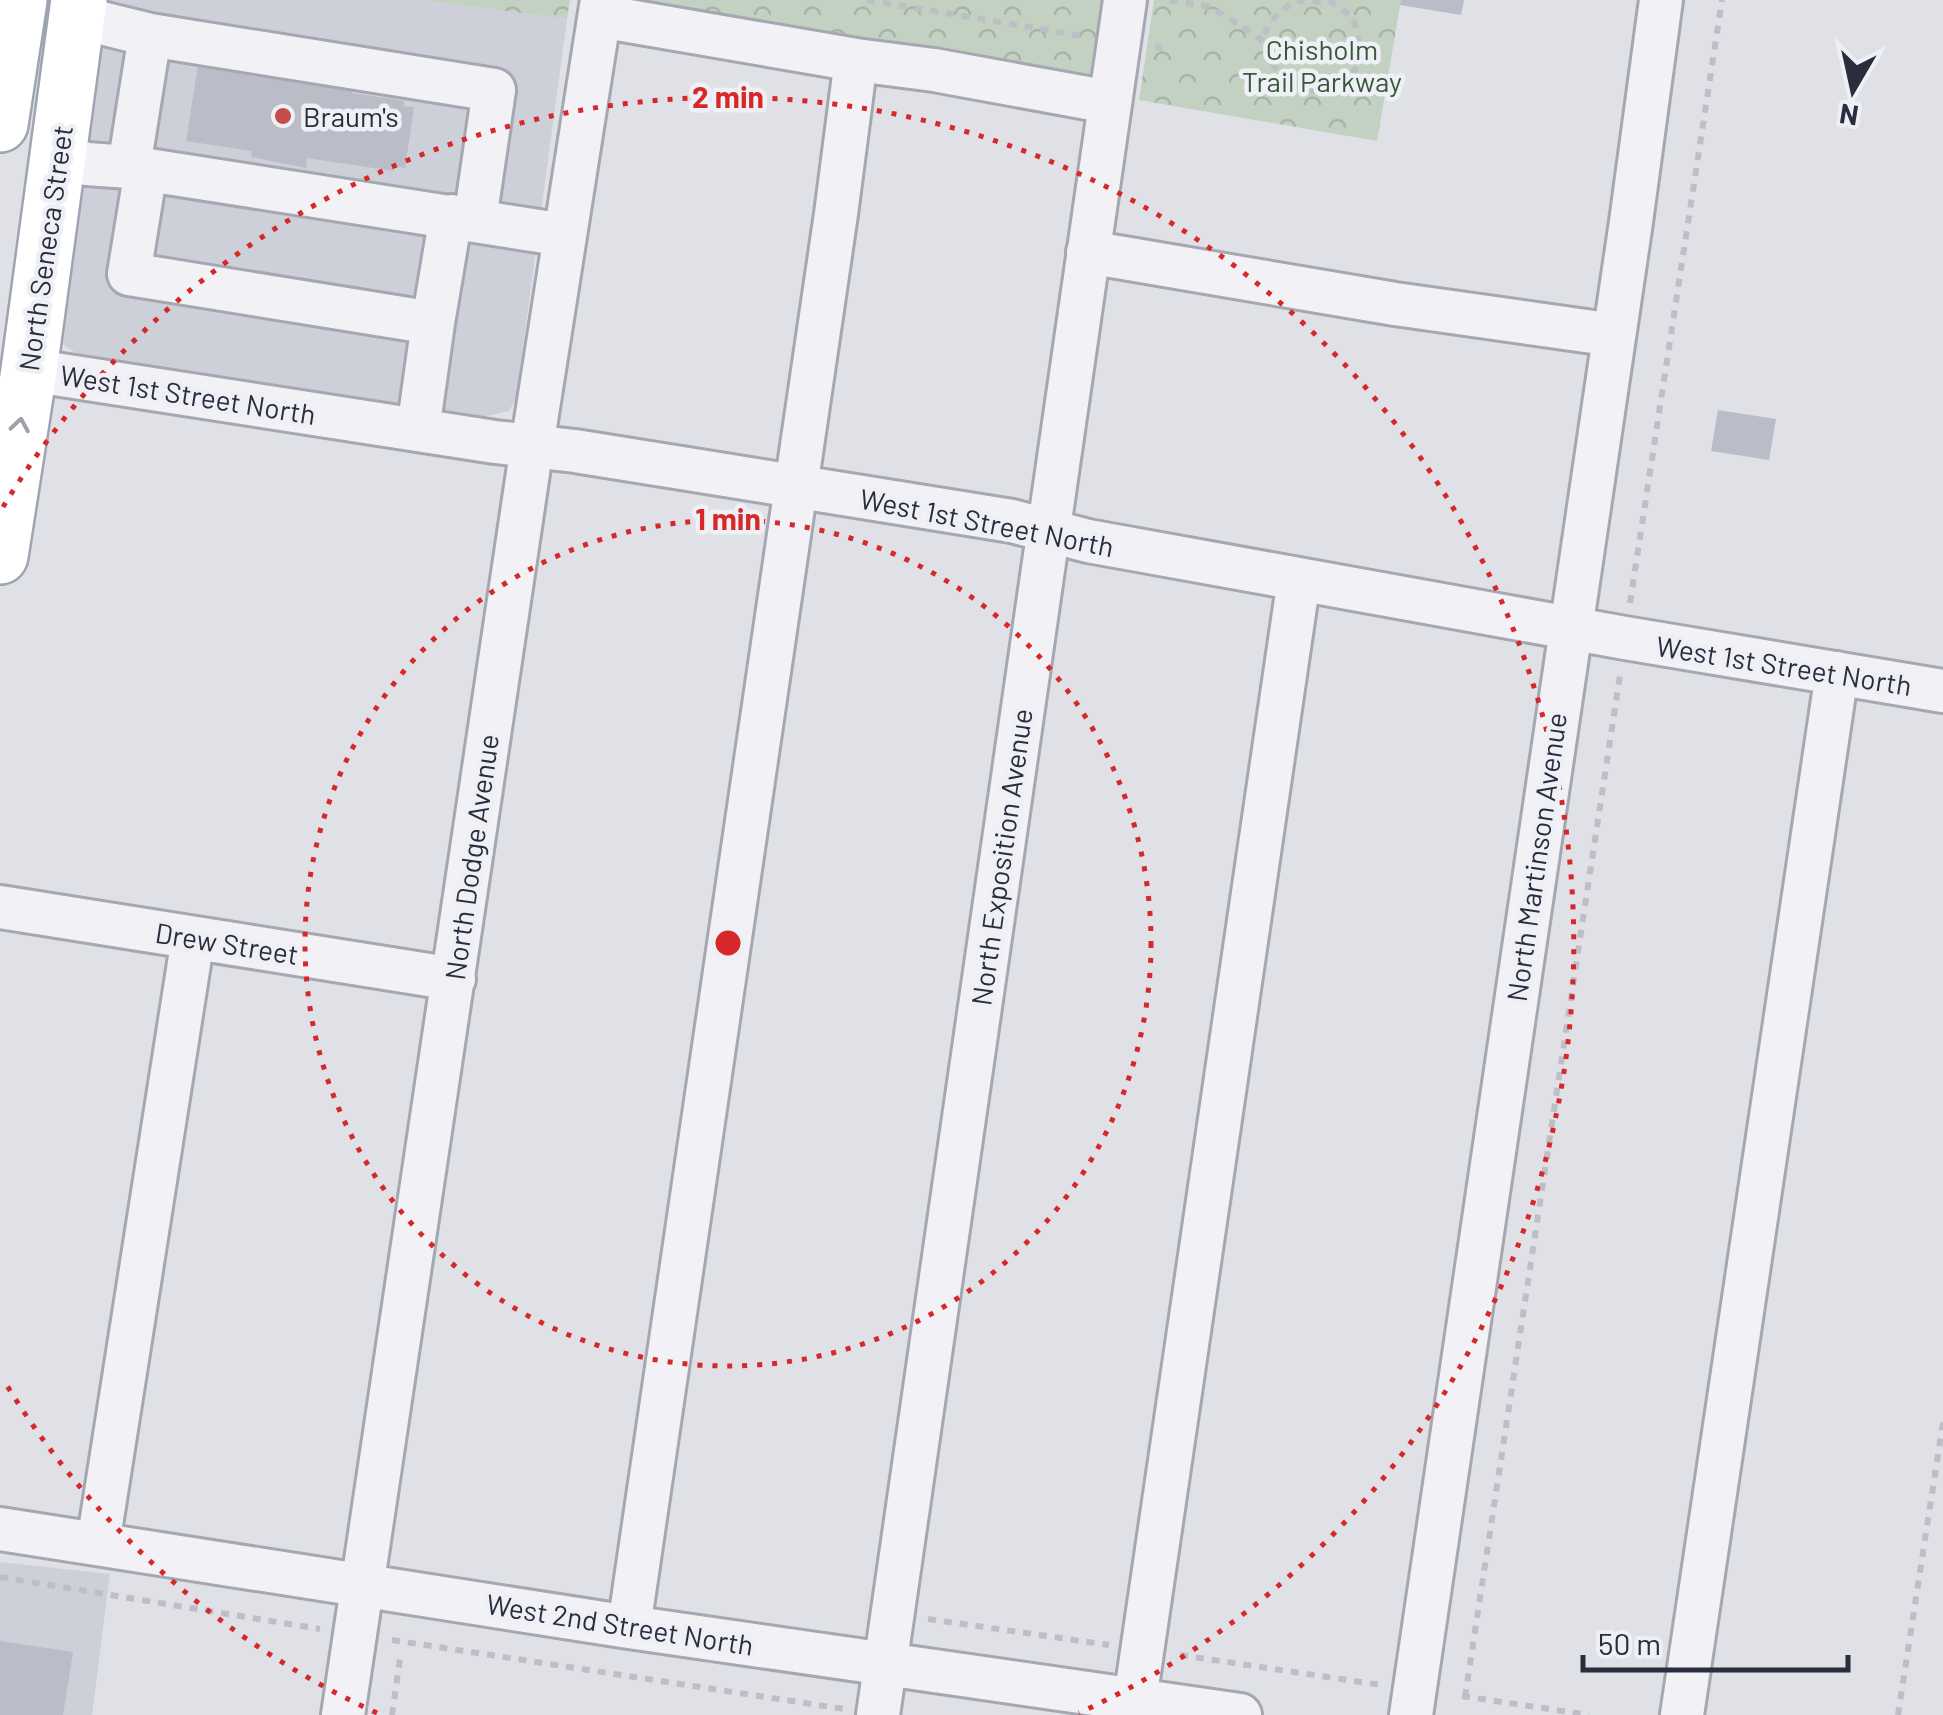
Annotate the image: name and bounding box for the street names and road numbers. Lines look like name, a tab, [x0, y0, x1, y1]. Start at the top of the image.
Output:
street label: North Seneca Street	[11, 123, 79, 373]
street label: West 1st Street North	[58, 357, 318, 431]
street label: West 1st Street North	[857, 481, 1117, 563]
street label: West 1st Street North	[1654, 628, 1914, 702]
street label: North Exposition Avenue	[963, 706, 1039, 1008]
street label: North Martinson Avenue	[1499, 710, 1573, 1004]
street label: North Dodge Avenue	[437, 732, 505, 982]
street label: Drew Street	[153, 915, 301, 971]
street label: West 2nd Street North	[484, 1586, 756, 1662]

